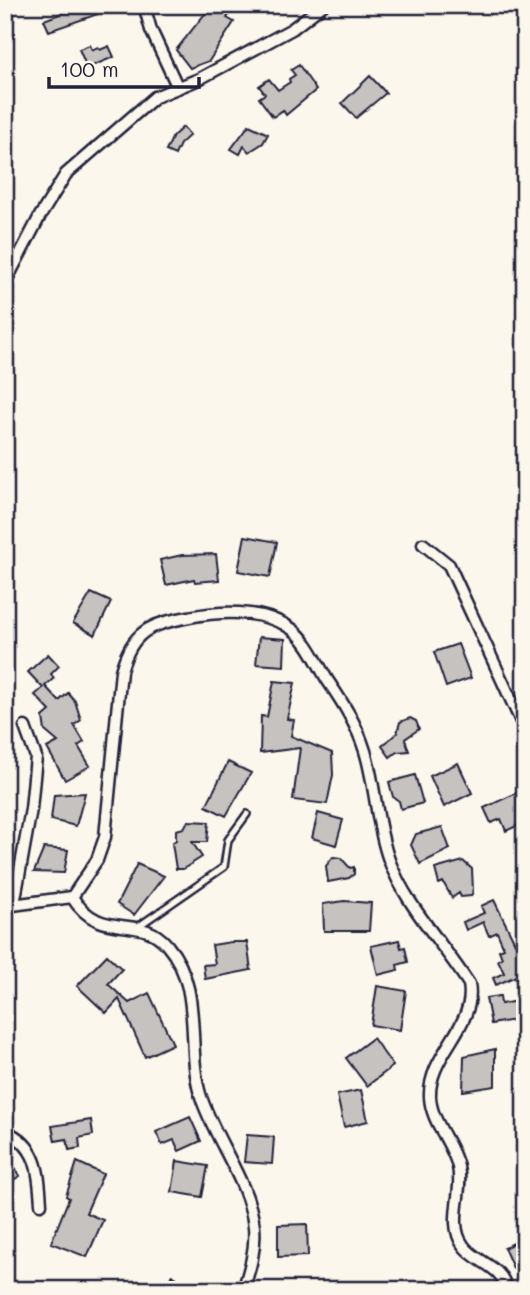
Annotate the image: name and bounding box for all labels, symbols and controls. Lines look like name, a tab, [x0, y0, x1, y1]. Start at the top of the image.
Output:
scale bar	[49, 46, 200, 90]
text: 100 m	[60, 55, 119, 82]

